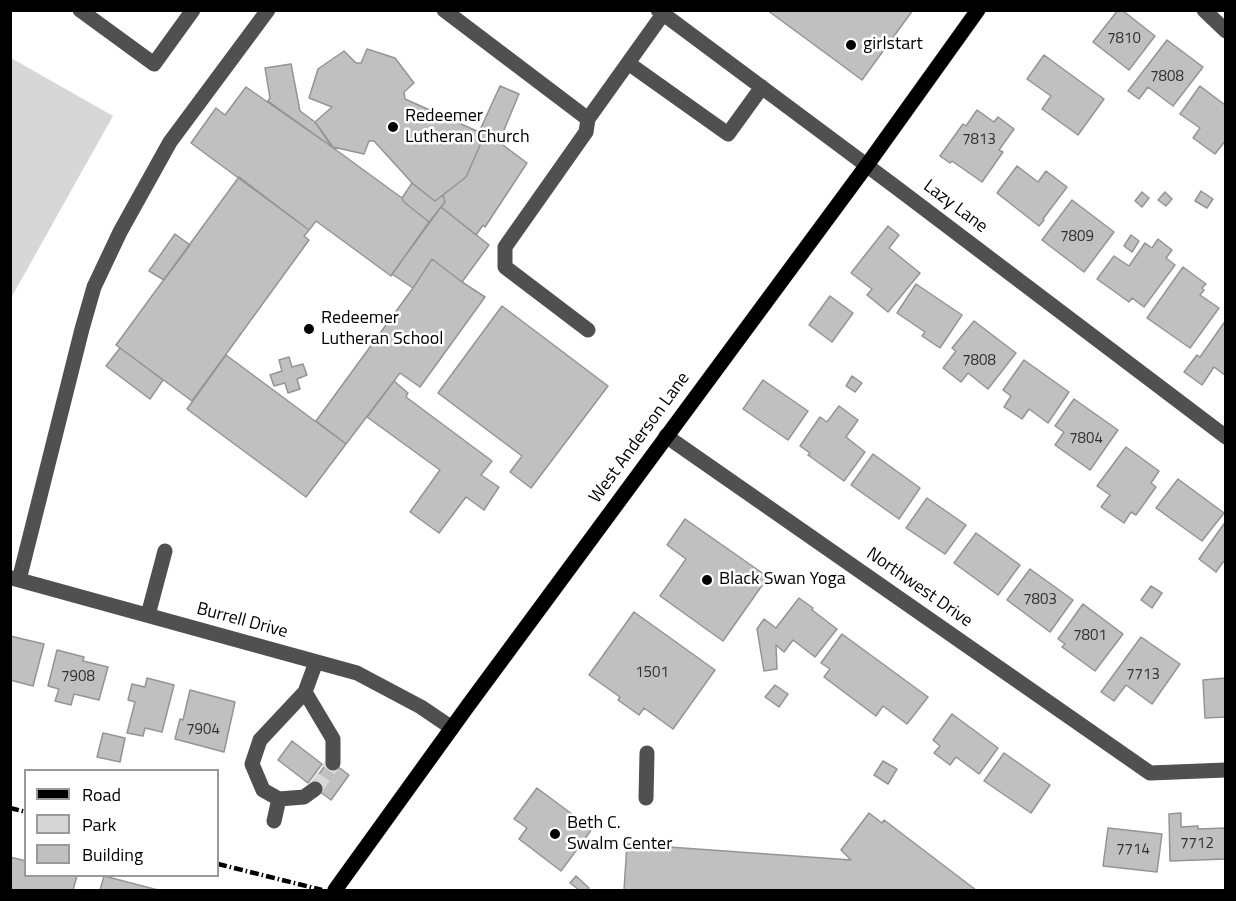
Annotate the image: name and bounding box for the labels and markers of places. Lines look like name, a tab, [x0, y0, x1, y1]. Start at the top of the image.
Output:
place label: girlstart	[863, 34, 923, 56]
marker: girlstart	[844, 38, 858, 52]
place label: Redeemer Lutheran Church	[405, 106, 530, 148]
marker: Redeemer Lutheran Church	[386, 120, 400, 134]
place label: Redeemer Lutheran School	[321, 308, 443, 350]
marker: Redeemer Lutheran School	[302, 322, 316, 336]
place label: Black Swan Yoga	[719, 569, 846, 591]
marker: Black Swan Yoga	[700, 573, 714, 587]
place label: Beth C. Swalm Center	[567, 813, 672, 856]
marker: Beth C. Swalm Center	[548, 827, 562, 841]

